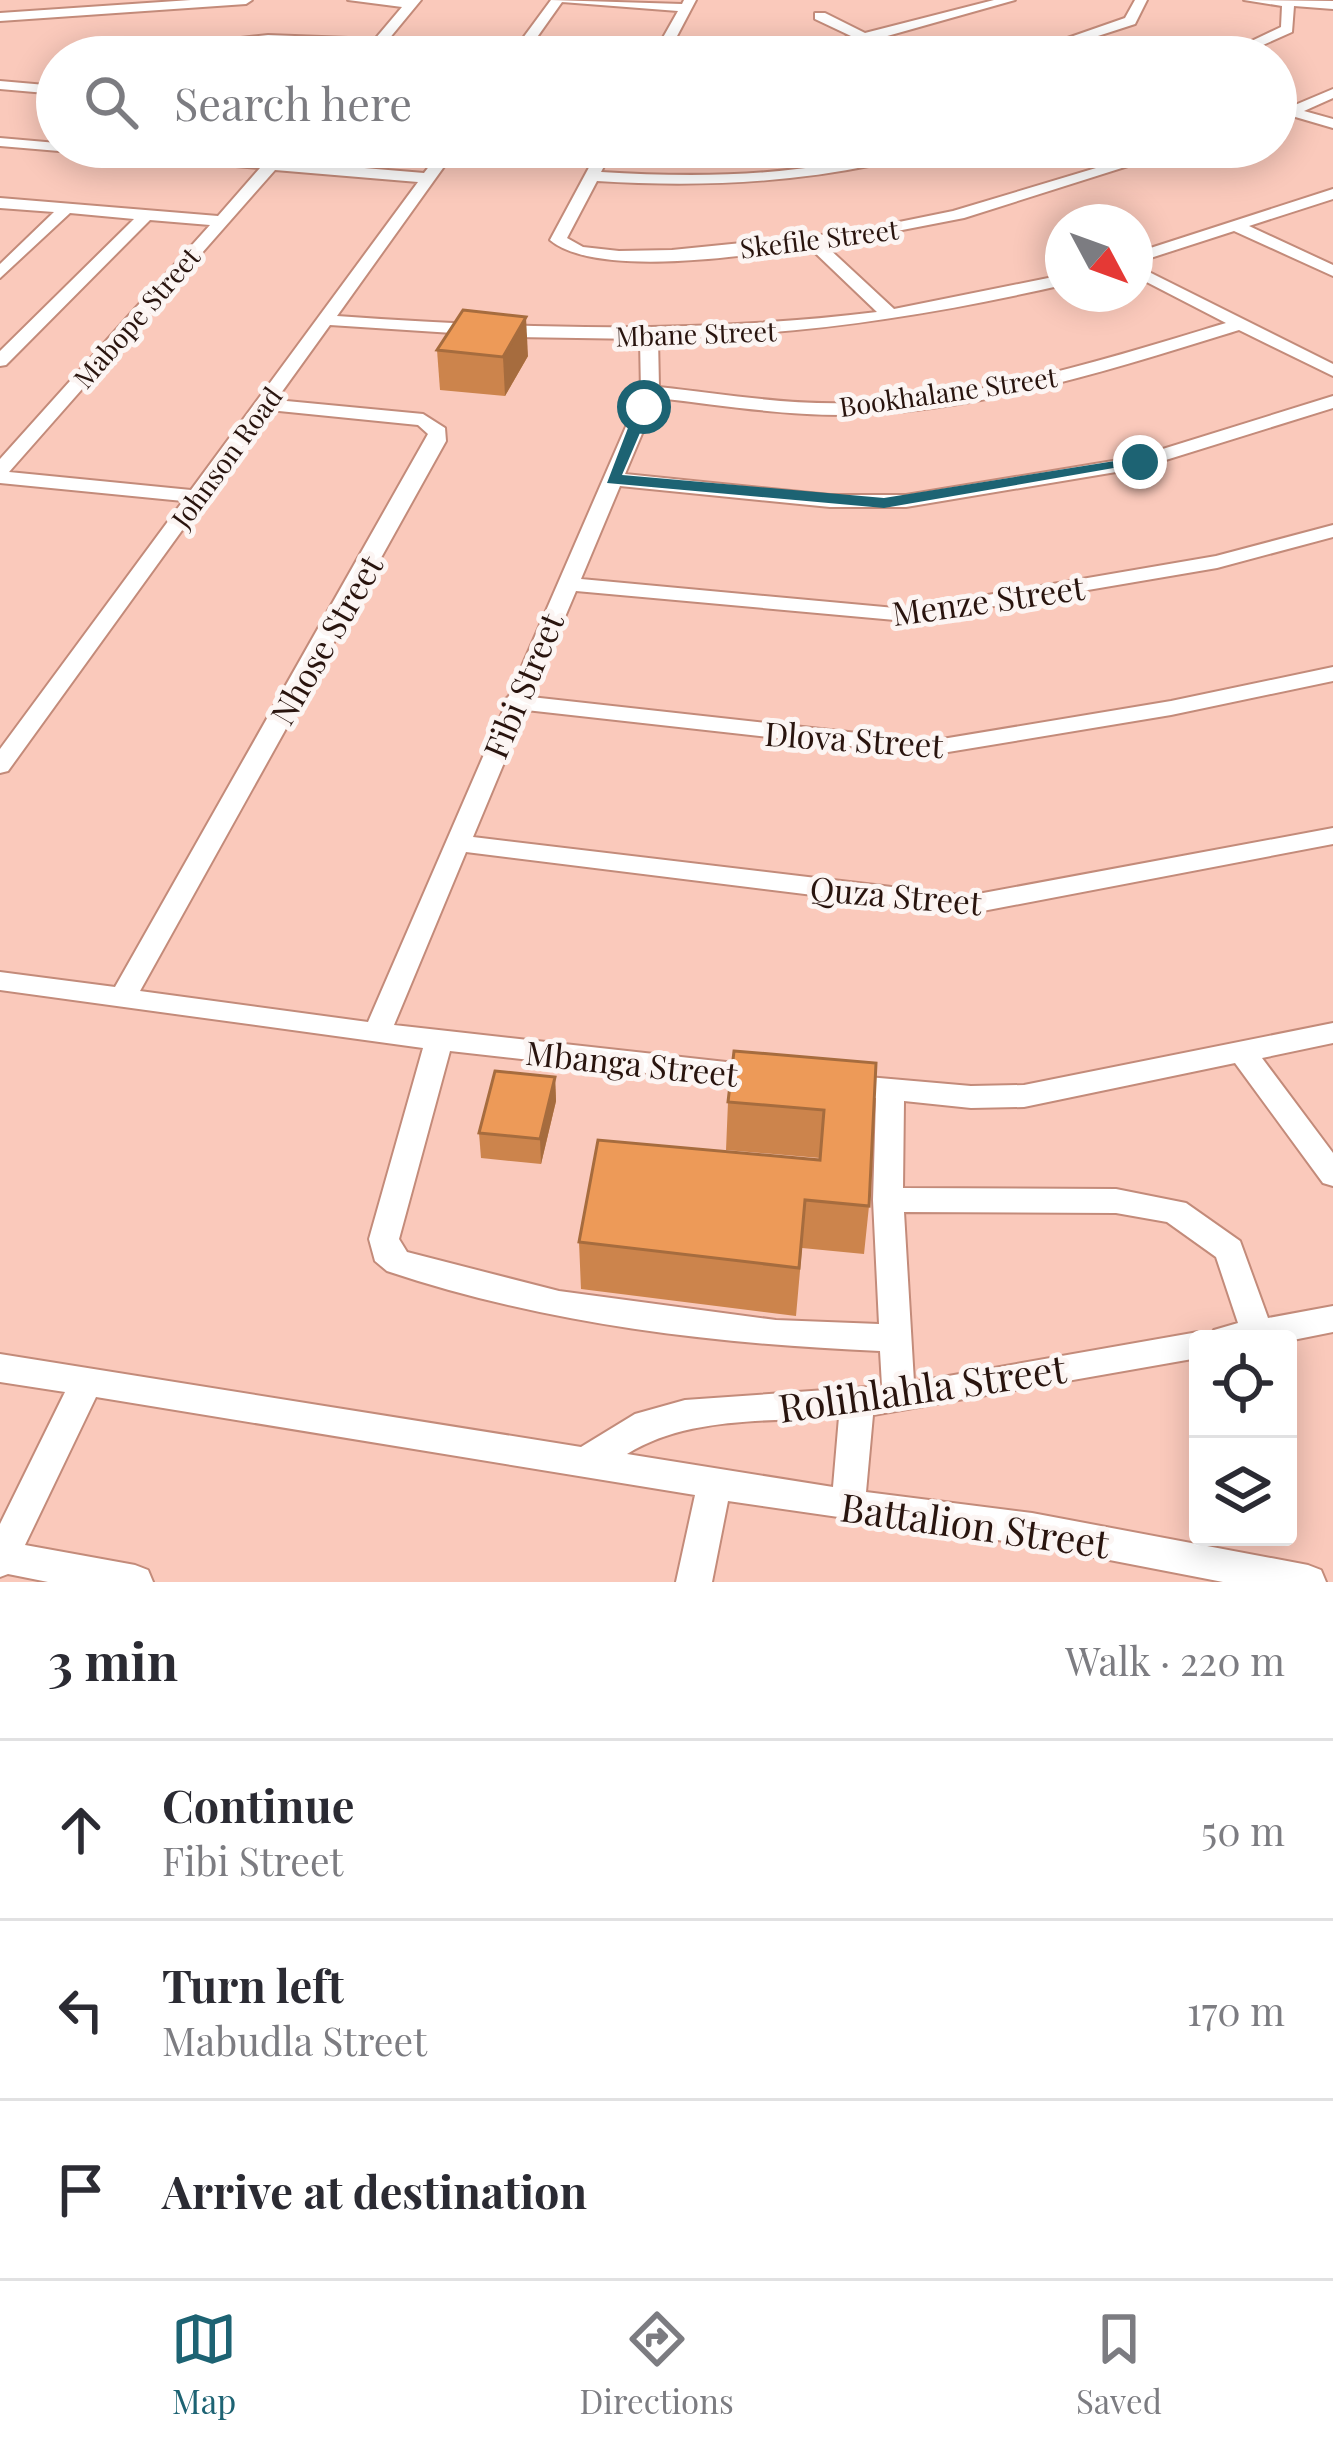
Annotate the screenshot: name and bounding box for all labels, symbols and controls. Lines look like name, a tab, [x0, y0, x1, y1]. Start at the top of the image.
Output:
search box	[36, 36, 1297, 168]
icon: search	[78, 69, 144, 135]
text: Search here	[174, 72, 412, 132]
north arrow	[1045, 204, 1153, 312]
street label: Skefile Street	[738, 210, 901, 266]
street label: Mabope Street	[65, 239, 207, 395]
street label: Mbane Street	[615, 312, 778, 354]
street label: Bookhalane Street	[837, 358, 1060, 424]
street label: Johnson Road	[162, 379, 290, 536]
route start	[617, 380, 671, 434]
route end	[1113, 435, 1167, 489]
street label: Nhose Street	[259, 545, 392, 732]
street label: Menze Street	[889, 564, 1088, 634]
street label: Fibi Street	[472, 605, 573, 764]
street label: Dlova Street	[763, 710, 946, 766]
street label: Quza Street	[808, 865, 985, 924]
street label: Mbanga Street	[524, 1029, 742, 1095]
map controls	[1189, 1330, 1297, 1546]
button: locate	[1189, 1330, 1297, 1438]
street label: Rolihlahla Street	[775, 1341, 1070, 1433]
button: layers	[1189, 1438, 1297, 1546]
street label: Battalion Street	[837, 1479, 1114, 1569]
text: 3 min	[48, 1626, 178, 1694]
text: Walk · 220 m	[1065, 1634, 1285, 1686]
text: Continue	[162, 1774, 354, 1834]
icon: ahead	[48, 1797, 114, 1863]
text: 50 m	[1201, 1804, 1285, 1856]
text: Fibi Street	[162, 1834, 343, 1886]
text: Turn left	[162, 1954, 344, 2014]
icon: left	[48, 1977, 114, 2043]
text: 170 m	[1187, 1984, 1285, 2036]
text: Mabudla Street	[162, 2014, 427, 2066]
icon: arrive	[48, 2157, 114, 2223]
text: Arrive at destination	[162, 2160, 587, 2220]
tab: Map	[171, 2306, 237, 2422]
tab: Directions	[579, 2306, 734, 2422]
tab: Saved	[1076, 2306, 1162, 2422]

